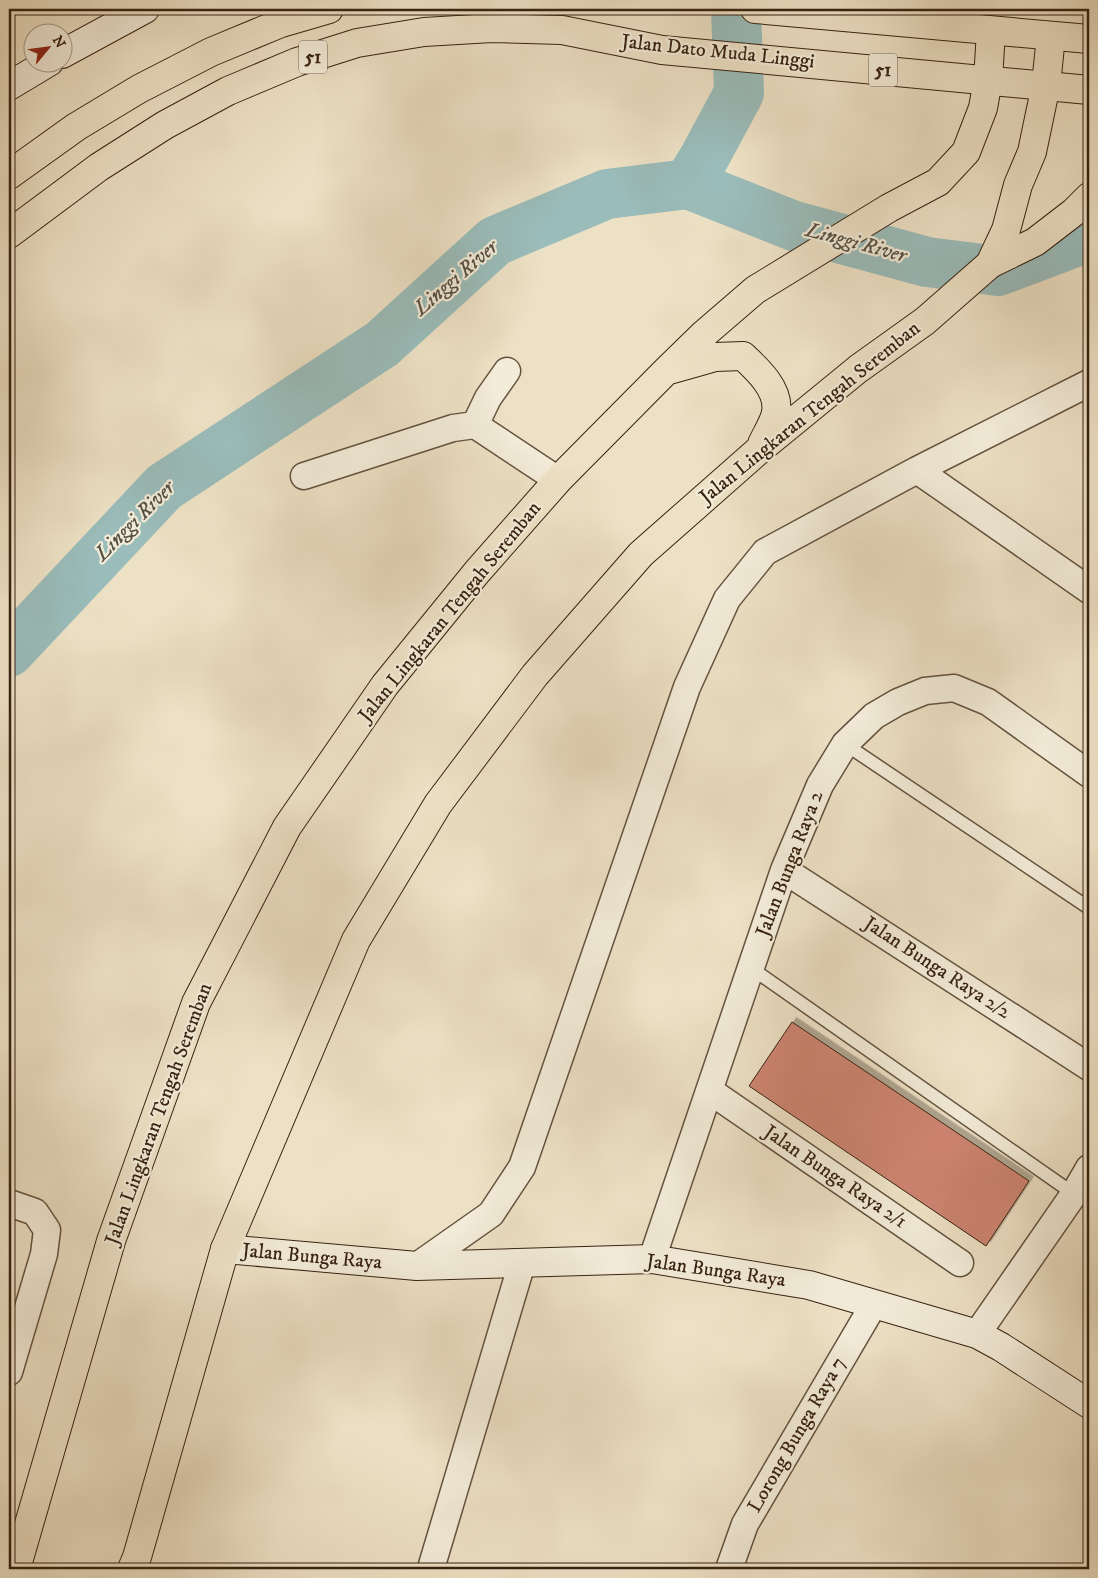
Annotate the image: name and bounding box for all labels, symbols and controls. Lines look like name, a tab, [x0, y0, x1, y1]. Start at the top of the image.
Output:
north arrow	[22, 22, 72, 72]
street label: Jalan Dato Muda Linggi	[618, 29, 816, 75]
text: N	[48, 33, 69, 52]
road number: 51	[299, 41, 327, 74]
road number: 51	[869, 54, 897, 86]
water label: Linggi River	[802, 217, 911, 269]
water label: Linggi River	[408, 233, 505, 322]
street label: Jalan Lingkaran Tengah Seremban	[693, 316, 926, 511]
water label: Linggi River	[89, 474, 182, 567]
street label: Jalan Lingkaran Tengah Seremban	[352, 496, 547, 729]
street label: Jalan Bunga Raya 2	[750, 787, 829, 942]
street label: Jalan Bunga Raya 2/2	[857, 910, 1015, 1025]
street label: Jalan Lingkaran Tengah Seremban	[99, 979, 218, 1250]
street label: Jalan Bunga Raya 2/1	[757, 1119, 911, 1234]
street label: Jalan Bunga Raya	[239, 1238, 383, 1276]
street label: Jalan Bunga Raya	[643, 1249, 788, 1293]
street label: Lorong Bunga Raya 7	[742, 1353, 852, 1517]

